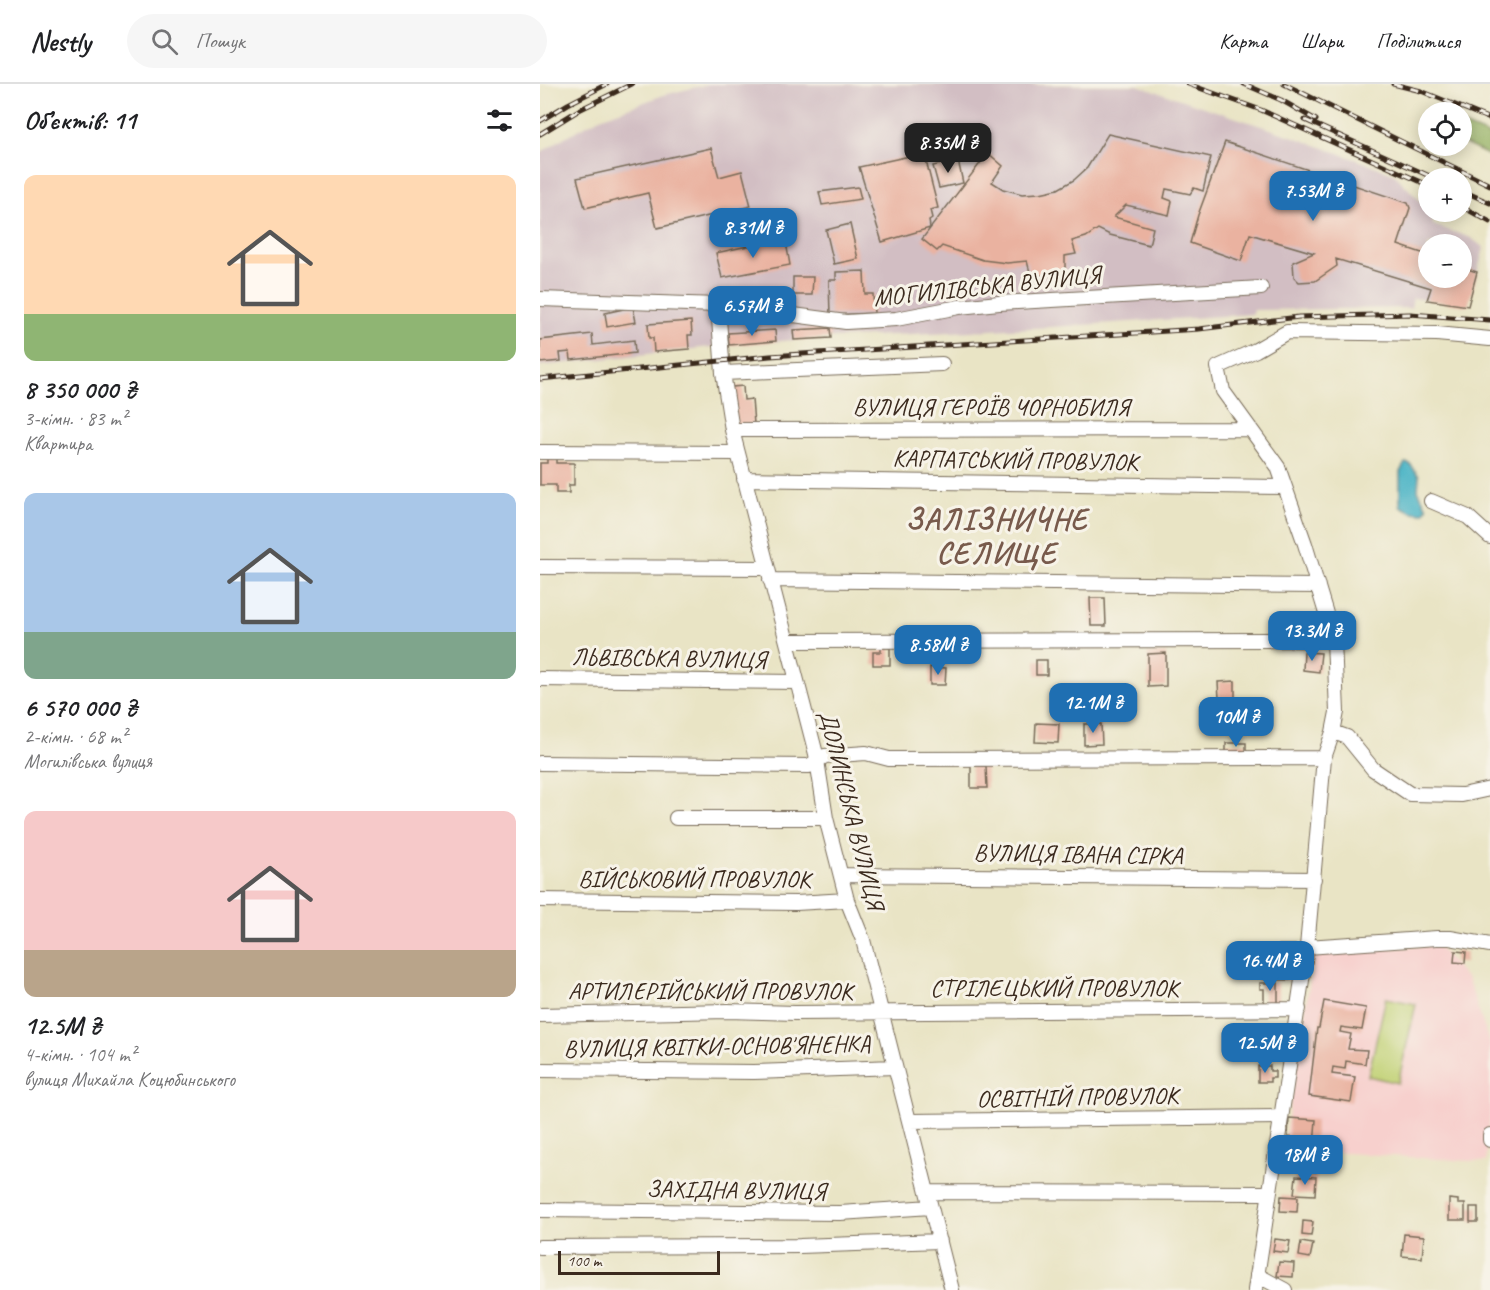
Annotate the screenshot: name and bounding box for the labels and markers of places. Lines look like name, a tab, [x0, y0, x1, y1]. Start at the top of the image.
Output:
pin: 8.35M ₴	[893, 123, 1003, 174]
pin: 7.53M ₴	[1258, 171, 1368, 222]
pin: 8.31M ₴	[698, 208, 808, 259]
pin: 6.57M ₴	[697, 286, 807, 337]
pin: 13.3M ₴	[1257, 611, 1367, 662]
pin: 8.58M ₴	[883, 625, 993, 676]
pin: 12.1M ₴	[1038, 683, 1148, 734]
pin: 10M ₴	[1194, 697, 1278, 748]
pin: 16.4M ₴	[1215, 941, 1325, 992]
pin: 12.5M ₴	[1210, 1023, 1320, 1074]
pin: 18M ₴	[1263, 1135, 1347, 1186]

